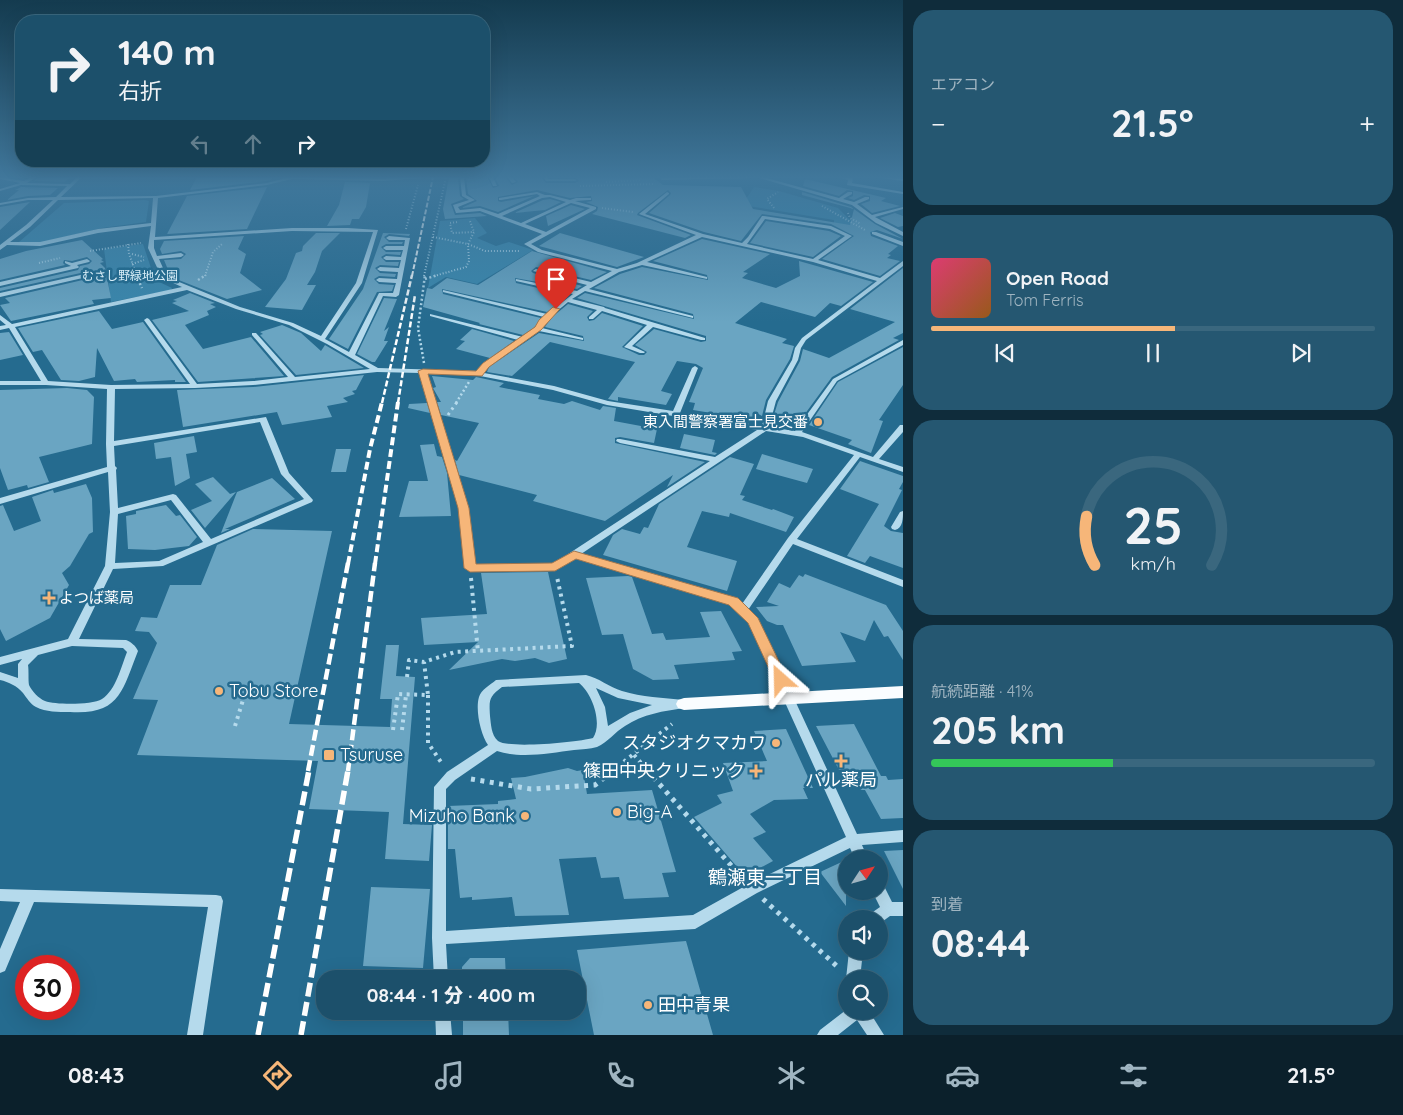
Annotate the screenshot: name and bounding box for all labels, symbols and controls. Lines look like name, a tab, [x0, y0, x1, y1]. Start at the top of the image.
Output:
text: 140 m	[118, 30, 216, 74]
icon: right	[35, 35, 100, 100]
text: エアコン	[931, 74, 995, 94]
text: 右折	[118, 77, 162, 105]
text: 21.5°	[1111, 99, 1194, 147]
text: −	[931, 106, 946, 141]
text: +	[1359, 106, 1375, 141]
icon: left	[186, 130, 214, 158]
icon: ahead	[239, 130, 267, 158]
icon: right	[292, 130, 320, 158]
pin	[535, 258, 577, 309]
icon: arrive	[542, 265, 570, 293]
text: Open Road	[1006, 266, 1109, 290]
park label: むさし野緑地公園	[82, 268, 178, 283]
text: Tom Ferris	[1006, 290, 1083, 310]
icon: previous	[991, 339, 1019, 367]
icon: pause	[1139, 339, 1167, 367]
icon: next	[1287, 339, 1315, 367]
place label: 東入間警察署富士見交番	[643, 412, 808, 431]
marker: 東入間警察署富士見交番	[812, 416, 824, 428]
text: 25	[1123, 492, 1183, 557]
text: km/h	[1130, 552, 1176, 574]
place label: よつば薬局	[59, 588, 134, 607]
marker: よつば薬局	[43, 592, 55, 604]
position arrow	[754, 653, 806, 705]
place label: Tobu Store	[229, 679, 318, 702]
text: 航続距離 · 41%	[931, 681, 1034, 701]
marker: Tobu Store	[213, 685, 225, 697]
text: 205 km	[931, 706, 1065, 754]
place label: スタジオクマカワ	[622, 731, 766, 754]
marker: スタジオクマカワ	[770, 737, 782, 749]
place label: Tsuruse	[340, 743, 403, 766]
marker: Tsuruse	[322, 748, 336, 762]
marker: パル薬局	[835, 755, 847, 767]
place label: 篠田中央クリニック	[583, 759, 745, 782]
marker: 篠田中央クリニック	[749, 764, 763, 778]
place label: パル薬局	[805, 768, 877, 791]
place label: Big-A	[627, 800, 673, 823]
place label: Mizuho Bank	[409, 804, 515, 827]
marker: Big-A	[611, 806, 623, 818]
marker: Mizuho Bank	[519, 810, 531, 822]
north arrow	[838, 850, 888, 900]
map controls	[838, 850, 888, 1020]
district label: 鶴瀬東一丁目	[708, 865, 822, 889]
text: 到着	[931, 894, 963, 914]
button: sound	[838, 910, 888, 960]
text: 08:44	[931, 919, 1030, 967]
speed limit sign: 30	[15, 955, 80, 1020]
button: search	[838, 970, 888, 1020]
text: 08:44 · 1 分 · 400 m	[367, 983, 535, 1007]
place label: 田中青果	[658, 993, 730, 1016]
marker: 田中青果	[642, 999, 654, 1011]
icon: directions	[260, 1058, 295, 1093]
icon: music	[432, 1058, 467, 1093]
icon: phone	[603, 1058, 638, 1093]
icon: climate	[774, 1058, 809, 1093]
icon: car	[945, 1058, 980, 1093]
icon: filters	[1116, 1058, 1151, 1093]
text: 08:43	[68, 1061, 124, 1089]
text: 21.5°	[1287, 1061, 1335, 1089]

